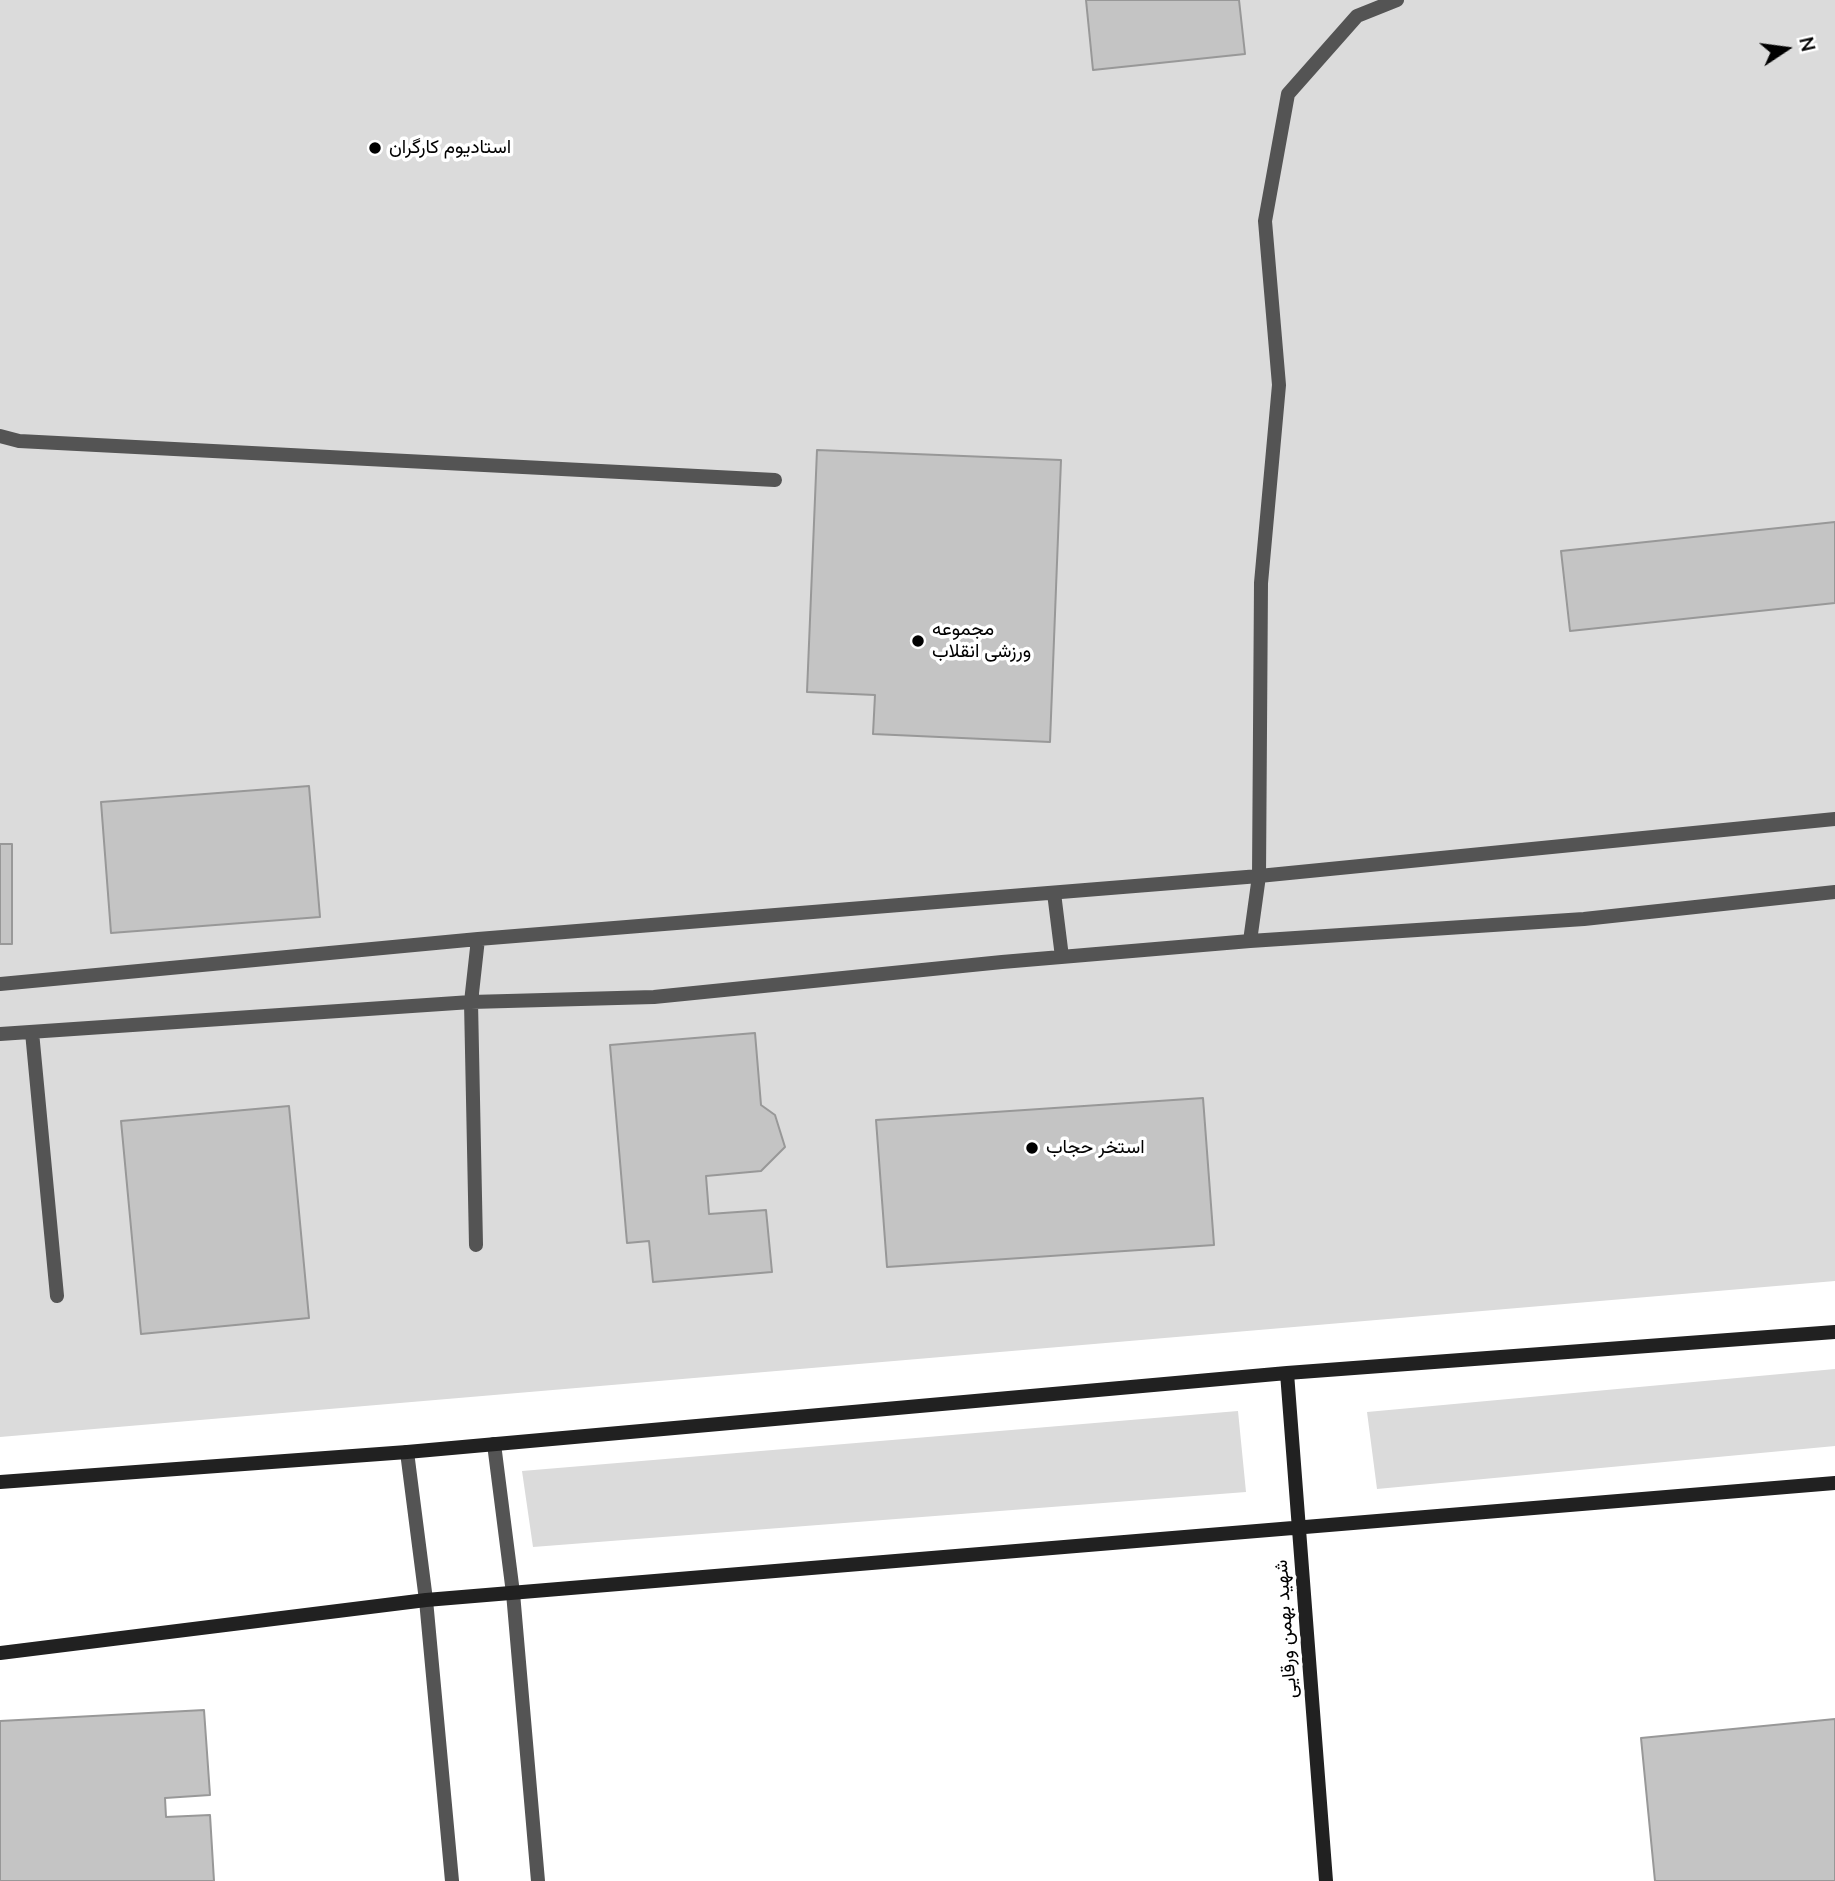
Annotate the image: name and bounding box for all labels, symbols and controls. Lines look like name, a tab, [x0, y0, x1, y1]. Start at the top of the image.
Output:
north arrow	[1751, 14, 1821, 84]
text: N	[1792, 34, 1821, 54]
place label: استادیوم کارگران	[389, 137, 511, 159]
marker: استادیوم کارگران	[367, 140, 383, 156]
place label: مجموعه ورزشی انقلاب	[932, 619, 1031, 663]
marker: مجموعه ورزشی انقلاب	[910, 633, 926, 649]
place label: استخر حجاب	[1046, 1137, 1145, 1159]
marker: استخر حجاب	[1024, 1140, 1040, 1156]
street label: شهید بهمن ورقایی	[1271, 1559, 1303, 1699]

